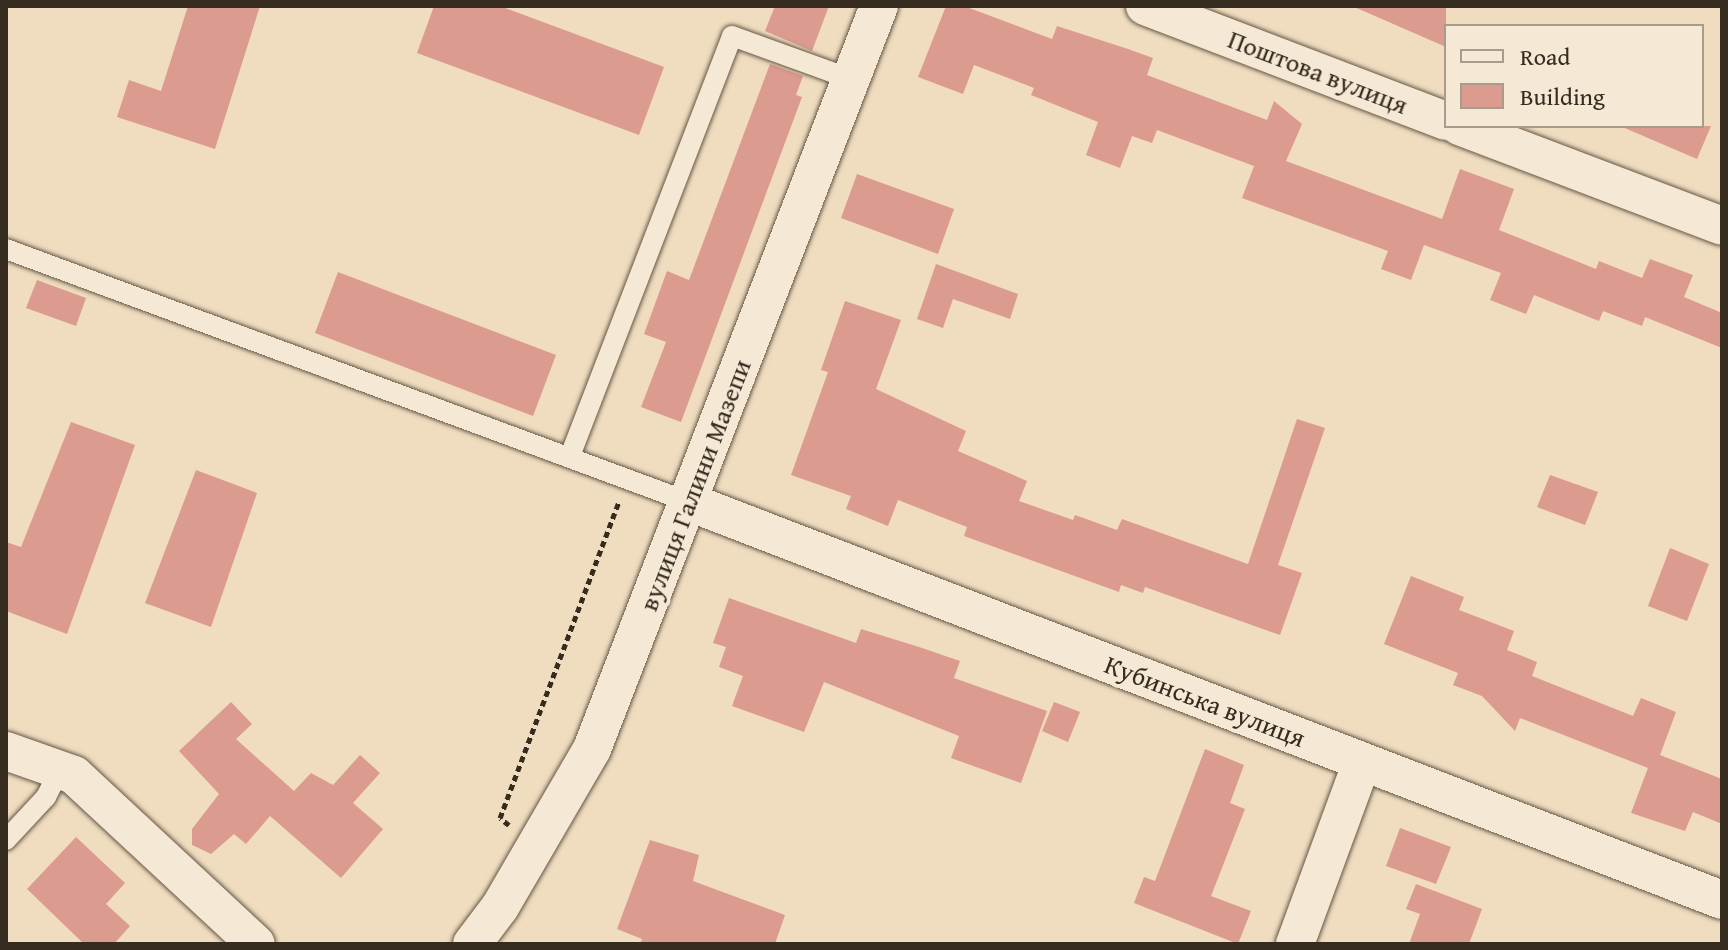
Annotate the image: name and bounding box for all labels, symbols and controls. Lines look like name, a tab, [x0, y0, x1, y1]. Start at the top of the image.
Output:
street label: Поштова вулиця	[1224, 23, 1412, 121]
legend	[1444, 24, 1704, 128]
text: Road	[1520, 39, 1570, 74]
text: Building	[1520, 79, 1605, 114]
street label: вулиця Галини Мазепи	[633, 355, 757, 615]
street label: Кубинська вулиця	[1100, 648, 1310, 754]

